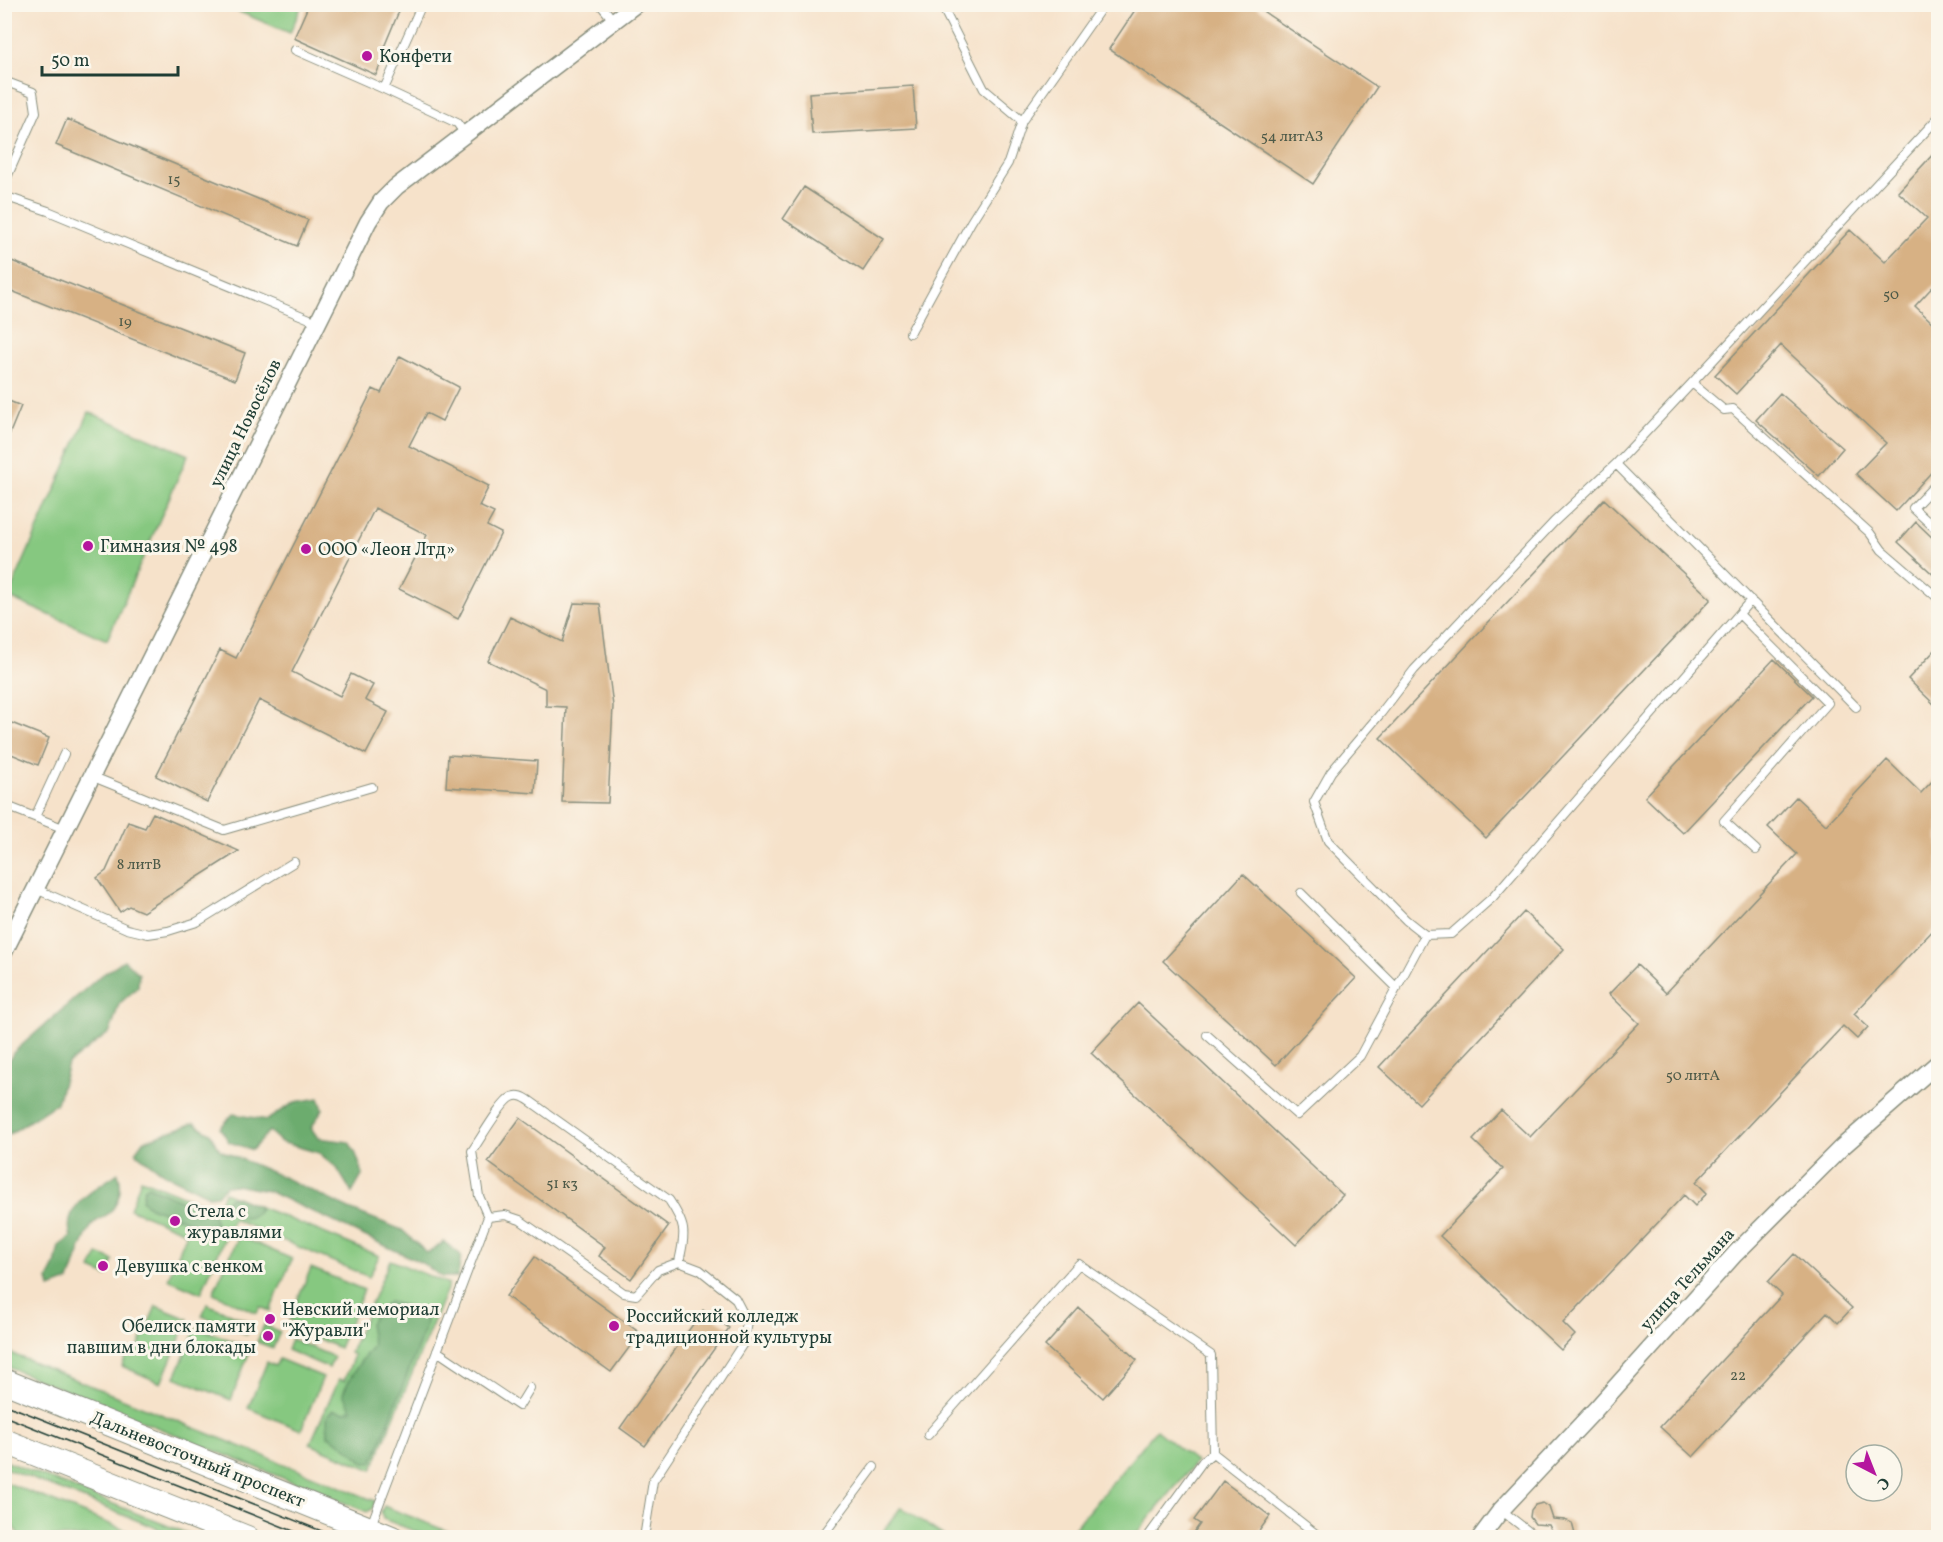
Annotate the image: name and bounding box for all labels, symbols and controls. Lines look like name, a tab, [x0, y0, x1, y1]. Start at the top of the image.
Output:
scale bar	[42, 39, 178, 77]
place label: Конфети	[379, 45, 452, 70]
text: 50 m	[51, 49, 90, 74]
marker: Конфети	[360, 49, 374, 63]
house number: 54 литАЗ	[1261, 127, 1323, 148]
house number: 15	[167, 170, 181, 191]
house number: 50	[1883, 285, 1899, 306]
house number: 19	[118, 312, 132, 333]
street label: улица Новосёлов	[204, 355, 288, 492]
place label: Гимназия № 498	[100, 535, 238, 560]
place label: ООО «Леон Лтд»	[318, 538, 455, 563]
marker: Гимназия № 498	[81, 539, 95, 553]
marker: ООО «Леон Лтд»	[299, 542, 313, 556]
house number: 8 литВ	[117, 855, 161, 876]
house number: 50 литА	[1666, 1066, 1721, 1087]
house number: 51 к3	[546, 1174, 578, 1195]
place label: Стела с журавлями	[187, 1200, 282, 1246]
marker: Стела с журавлями	[168, 1214, 182, 1228]
street label: улица Тельмана	[1635, 1223, 1741, 1337]
place label: Девушка с венком	[115, 1255, 263, 1280]
marker: Девушка с венком	[96, 1259, 110, 1273]
place label: Невский мемориал "Журавли"	[282, 1298, 439, 1344]
place label: Российский колледж традиционной культуры	[626, 1305, 832, 1351]
marker: Невский мемориал "Журавли"	[263, 1312, 277, 1326]
place label: Обелиск памяти павшим в дни блокады	[67, 1315, 256, 1361]
marker: Российский колледж традиционной культуры	[607, 1319, 621, 1333]
marker: Обелиск памяти павшим в дни блокады	[261, 1329, 275, 1343]
house number: 22	[1730, 1366, 1746, 1387]
street label: Дальневосточный проспект	[86, 1406, 308, 1515]
north arrow	[1844, 1443, 1904, 1503]
text: С	[1872, 1471, 1894, 1494]

